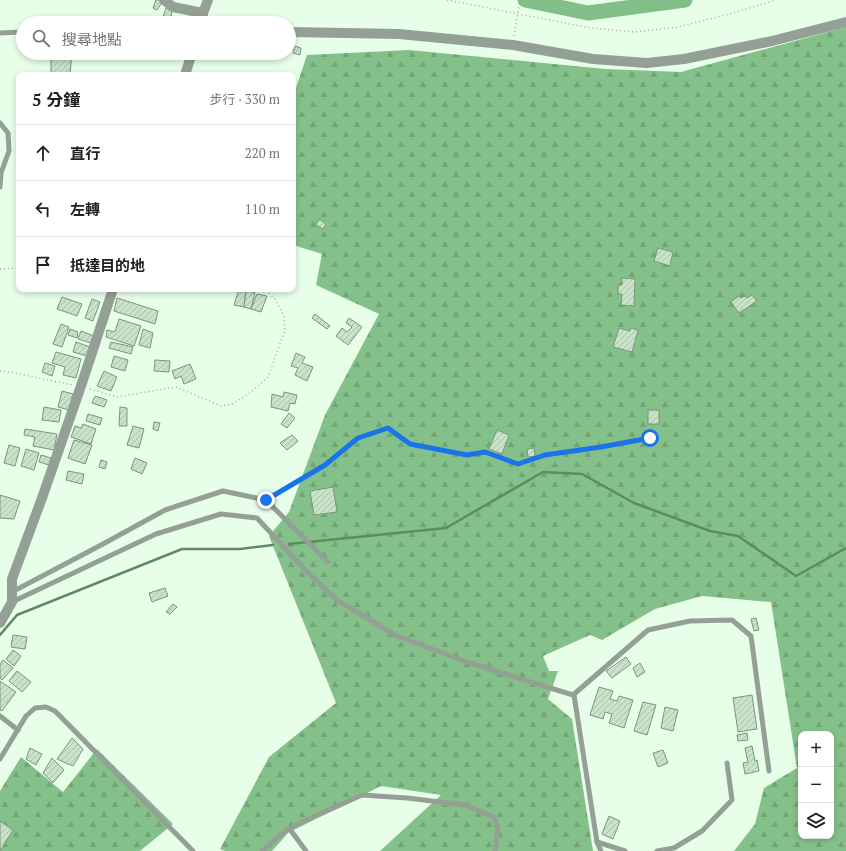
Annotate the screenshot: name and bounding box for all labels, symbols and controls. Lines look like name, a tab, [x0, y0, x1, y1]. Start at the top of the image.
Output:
search box	[16, 16, 296, 60]
icon: search	[30, 27, 52, 49]
text: 搜尋地點	[62, 29, 122, 49]
text: 5 分鐘	[32, 88, 80, 111]
text: 步行 · 330 m	[209, 90, 280, 108]
icon: ahead	[32, 142, 54, 164]
text: 直行	[70, 143, 100, 163]
text: 220 m	[245, 144, 280, 162]
icon: left	[32, 198, 54, 220]
text: 左轉	[70, 199, 100, 219]
text: 110 m	[245, 200, 280, 218]
icon: arrive	[32, 254, 54, 276]
text: 抵達目的地	[70, 255, 145, 275]
route start	[641, 429, 659, 447]
route end	[257, 491, 275, 509]
map controls	[798, 731, 834, 839]
button: +	[798, 731, 834, 767]
button: −	[798, 767, 834, 803]
button: layers	[798, 803, 834, 839]

